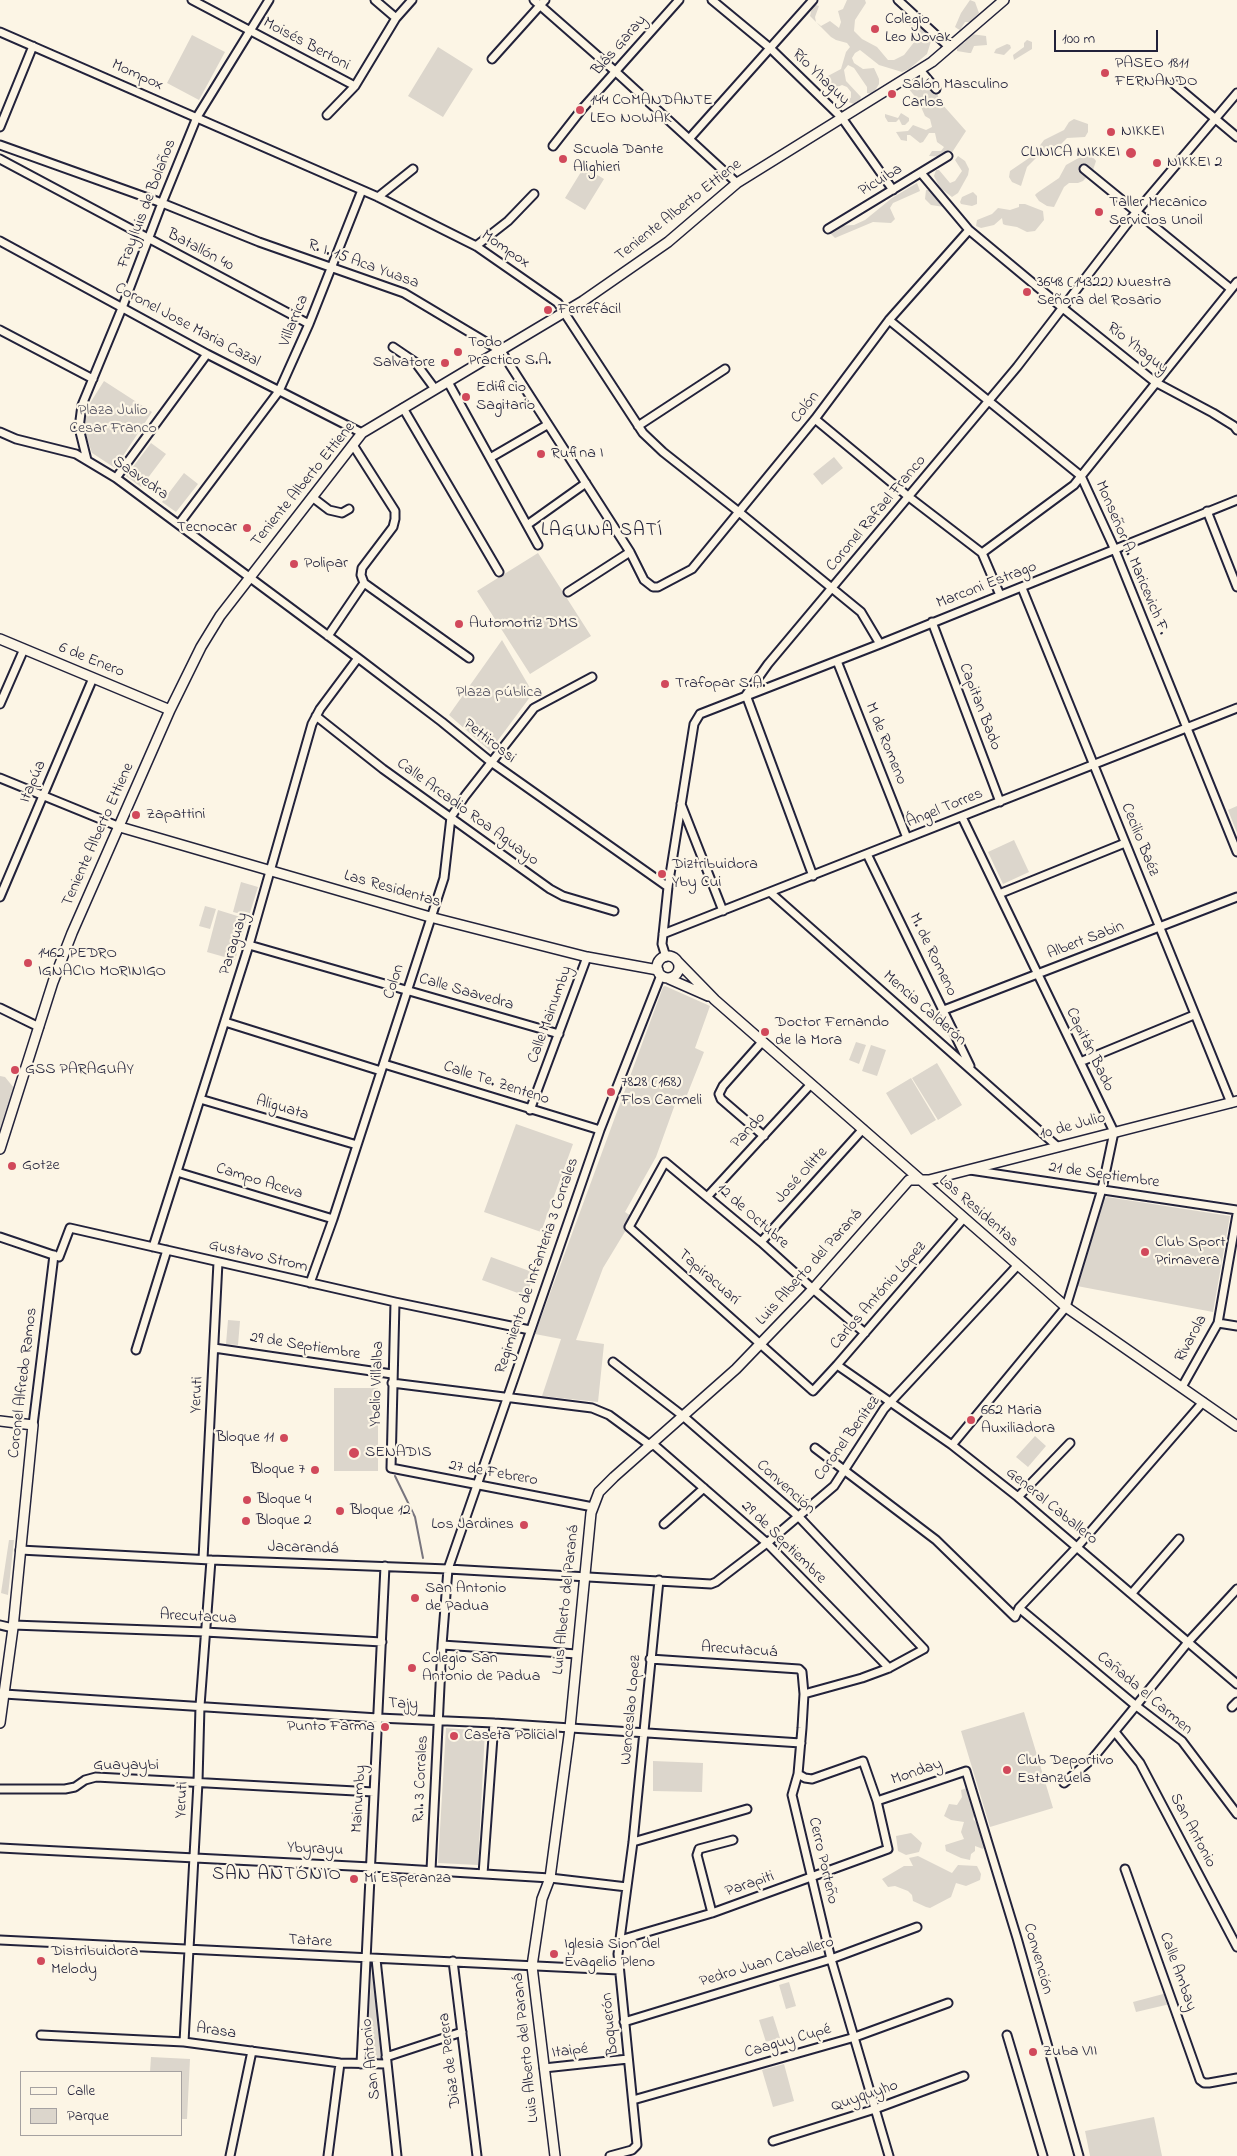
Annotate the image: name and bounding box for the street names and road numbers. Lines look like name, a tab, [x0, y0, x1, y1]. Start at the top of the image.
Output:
street label: Blás Garay	[589, 12, 651, 80]
street label: Moisés Bertoni	[259, 14, 353, 76]
street label: Río Yhaguy	[787, 46, 853, 110]
street label: Mompox	[108, 56, 166, 96]
street label: Fray luis de Bolaños	[115, 137, 181, 271]
street label: Teniente Alberto Ettiene	[612, 156, 746, 266]
street label: Picuiba	[856, 161, 906, 201]
street label: Batallón 40	[163, 226, 237, 276]
street label: Mompox	[477, 227, 533, 273]
street label: R. I. 15 Aca Yuasa	[305, 236, 421, 294]
street label: Coronel Jose Maria Cazal	[111, 280, 263, 372]
street label: Villarrica	[276, 292, 314, 350]
street label: Río Yhaguy	[1102, 319, 1172, 379]
street label: Colón	[788, 388, 824, 428]
street label: Teniente Alberto Ettiene	[248, 419, 360, 551]
street label: Coronel Rafael Franco	[823, 452, 931, 576]
street label: Saavedra	[108, 453, 172, 505]
street label: Monseñor A. Maricevich F.	[1090, 478, 1172, 638]
street label: Marconi Estrago	[934, 558, 1040, 614]
street label: 6 de Enero	[55, 639, 127, 683]
street label: Capitan Bado	[954, 661, 1004, 753]
street label: M de Romeno	[860, 700, 910, 788]
street label: Pettirossi	[459, 715, 519, 769]
street label: Calle Arcadio Roa Aguayo	[392, 755, 542, 871]
street label: Itapúa	[17, 758, 51, 806]
street label: Teniente Alberto Ettiene	[59, 760, 139, 910]
street label: Ángel Torres	[904, 785, 986, 833]
street label: Cecilio Baéz	[1116, 801, 1162, 879]
street label: Las Residentas	[341, 867, 443, 913]
street label: Paraguay	[216, 910, 254, 978]
street label: M. de Romeno	[904, 910, 960, 1000]
street label: Albert Sabin	[1045, 918, 1127, 964]
street label: Colon	[380, 962, 410, 1002]
street label: Calle Mainumby	[525, 964, 577, 1066]
street label: Mencia Calderón	[878, 967, 970, 1051]
street label: Calle Saavedra	[416, 970, 516, 1016]
street label: Capitán Bado	[1060, 1005, 1118, 1095]
street label: Calle Te. Zenteno	[441, 1058, 551, 1110]
street label: Aliguata	[253, 1092, 311, 1126]
street label: Pando	[728, 1109, 770, 1153]
street label: 10 de Julio	[1038, 1109, 1108, 1145]
street label: José Olitte	[772, 1144, 832, 1208]
street label: Regimiento de Infanteria 3 Corrales	[492, 1155, 584, 1377]
street label: 21 de Septiembre	[1047, 1159, 1161, 1193]
street label: Campo Aceva	[213, 1160, 305, 1204]
street label: Las Residentas	[934, 1172, 1022, 1252]
street label: 12 de Octubre	[712, 1180, 792, 1254]
street label: Luis Alberto del Paraná	[753, 1206, 867, 1330]
street label: Gustavo Strom	[207, 1236, 309, 1278]
street label: Carlos António López	[827, 1238, 931, 1354]
street label: Tapiracuarí	[673, 1246, 743, 1310]
street label: Coronel Alfredo Ramos	[5, 1307, 43, 1459]
street label: Rivarola	[1172, 1312, 1212, 1366]
street label: 29 de Septiembre	[248, 1329, 362, 1365]
street label: Ybelio Villalba	[367, 1341, 389, 1427]
street label: Yeruti	[187, 1376, 209, 1414]
street label: Coronel Benítez	[811, 1393, 885, 1485]
street label: Convención	[751, 1456, 819, 1520]
street label: 27 de Febrero	[447, 1457, 539, 1491]
street label: General Caballero	[1001, 1464, 1101, 1550]
street label: 29 de Septiembre	[736, 1497, 830, 1589]
street label: Luis Alberto del Paraná	[550, 1524, 584, 1676]
street label: Jacarandá	[267, 1538, 339, 1560]
street label: Arecutacua	[159, 1606, 237, 1630]
street label: Arecutacuá	[700, 1639, 778, 1663]
street label: Cañada el Carmen	[1092, 1648, 1196, 1740]
street label: Wenceslao Lopez	[618, 1654, 646, 1766]
street label: Tajy	[388, 1695, 418, 1715]
street label: R.I. 3 Corrales	[410, 1735, 434, 1823]
street label: Monday	[889, 1755, 945, 1791]
street label: Guayaybi	[93, 1756, 159, 1776]
street label: Mainumby	[349, 1765, 371, 1833]
street label: Yeruti	[172, 1781, 194, 1819]
street label: San Antonio	[1164, 1791, 1220, 1871]
street label: Cerro Porteño	[803, 1816, 841, 1906]
street label: Ybyrayu	[286, 1839, 344, 1861]
street label: Parapiti	[723, 1868, 777, 1902]
street label: Convención	[1018, 1921, 1056, 1997]
street label: Calle Ambay	[1154, 1930, 1200, 2014]
street label: Tatare	[288, 1931, 332, 1953]
street label: Pedro Juan Caballero	[697, 1933, 837, 1993]
street label: Luis Alberto del Paraná	[510, 1972, 544, 2124]
street label: Boquerón	[598, 1992, 624, 2056]
street label: Diaz de Perera	[436, 2012, 466, 2108]
street label: San Antonio	[358, 2018, 386, 2100]
street label: Arasa	[195, 2020, 237, 2044]
street label: Caaguy Cupé	[743, 2021, 833, 2063]
street label: Itaipé	[551, 2040, 589, 2064]
street label: Quyquyho	[829, 2077, 901, 2117]

